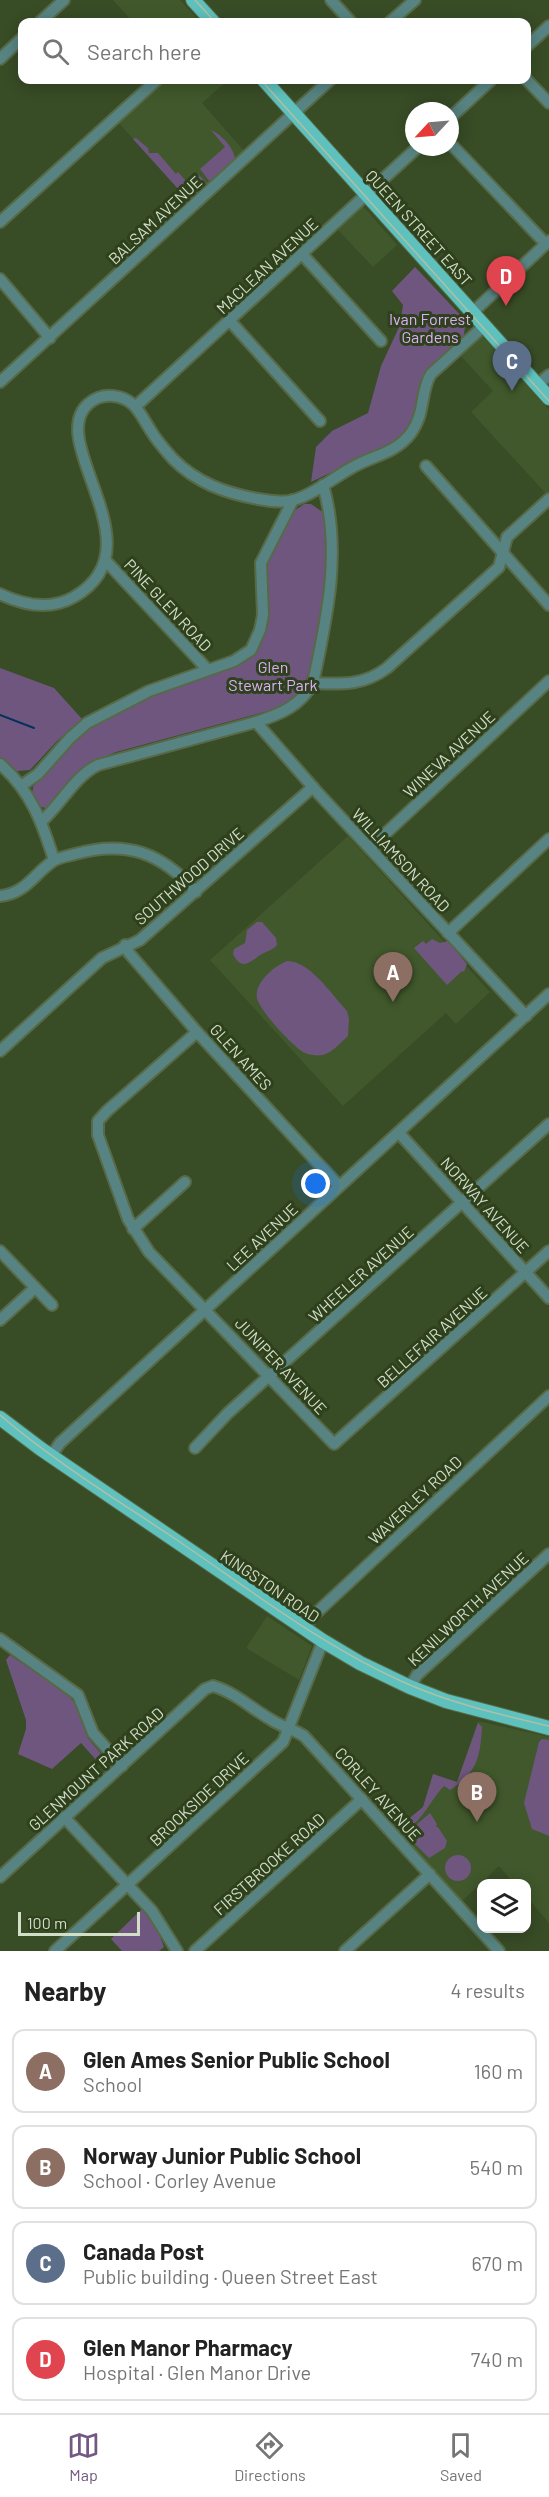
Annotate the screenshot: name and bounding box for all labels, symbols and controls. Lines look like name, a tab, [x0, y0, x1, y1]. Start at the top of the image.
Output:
search box	[18, 18, 531, 84]
icon: search	[39, 35, 72, 68]
text: Search here	[87, 38, 201, 64]
north arrow	[405, 102, 459, 156]
street label: QUEEN STREET EAST	[362, 166, 476, 290]
street label: BALSAM AVENUE	[104, 171, 205, 268]
street label: MACLEAN AVENUE	[212, 214, 321, 318]
pin: D	[486, 256, 526, 306]
park label: Ivan Forrest Gardens	[389, 309, 471, 346]
pin: C	[492, 342, 532, 391]
street label: PINE GLEN ROAD	[121, 555, 216, 655]
park label: Glen Stewart Park	[228, 657, 318, 694]
street label: WINEVA AVENUE	[399, 706, 498, 801]
street label: WILLIAMSON ROAD	[349, 804, 454, 915]
street label: SOUTHWOOD DRIVE	[130, 823, 247, 928]
pin: A	[374, 952, 412, 1002]
street label: GLEN AMES	[207, 1020, 276, 1094]
street label: NORWAY AVENUE	[437, 1153, 533, 1257]
your location	[301, 1169, 330, 1198]
street label: LEE AVENUE	[222, 1199, 301, 1274]
street label: WHEELER AVENUE	[304, 1222, 417, 1326]
street label: BELLEFAIR AVENUE	[373, 1282, 491, 1391]
street label: JUNIPER AVENUE	[232, 1313, 331, 1418]
street label: WAVERLEY ROAD	[364, 1452, 465, 1548]
street label: KINGSTON ROAD	[217, 1546, 323, 1626]
street label: KENILWORTH AVENUE	[403, 1548, 532, 1669]
street label: GLENMOUNT PARK ROAD	[24, 1703, 167, 1834]
street label: CORLEY AVENUE	[331, 1743, 425, 1844]
street label: BROOKSIDE DRIVE	[145, 1748, 252, 1849]
pin: B	[458, 1772, 496, 1822]
street label: FIRSTBROOKE ROAD	[209, 1809, 328, 1918]
map controls	[477, 1879, 531, 1933]
button: layers	[477, 1879, 531, 1933]
scale bar	[18, 1909, 140, 1936]
text: 100 m	[27, 1913, 67, 1932]
text: Nearby	[24, 1975, 106, 2006]
text: 4 results	[450, 1978, 525, 2002]
text: Glen Ames Senior Public School	[83, 2046, 390, 2072]
text: A	[39, 2059, 52, 2083]
text: 160 m	[474, 2059, 523, 2083]
text: School	[83, 2072, 142, 2096]
text: Norway Junior Public School	[83, 2142, 361, 2168]
text: B	[39, 2155, 52, 2179]
text: 540 m	[470, 2155, 523, 2179]
text: School · Corley Avenue	[83, 2168, 276, 2192]
text: Canada Post	[83, 2238, 204, 2264]
text: C	[39, 2251, 52, 2275]
text: 670 m	[471, 2251, 523, 2275]
text: Public building · Queen Street East	[83, 2264, 378, 2288]
text: Glen Manor Pharmacy	[83, 2334, 293, 2360]
text: D	[39, 2347, 52, 2371]
text: 740 m	[471, 2347, 523, 2371]
text: Hospital · Glen Manor Drive	[83, 2360, 311, 2384]
tab: Map	[67, 2429, 100, 2484]
tab: Directions	[234, 2429, 306, 2484]
tab: Saved	[440, 2429, 482, 2484]

